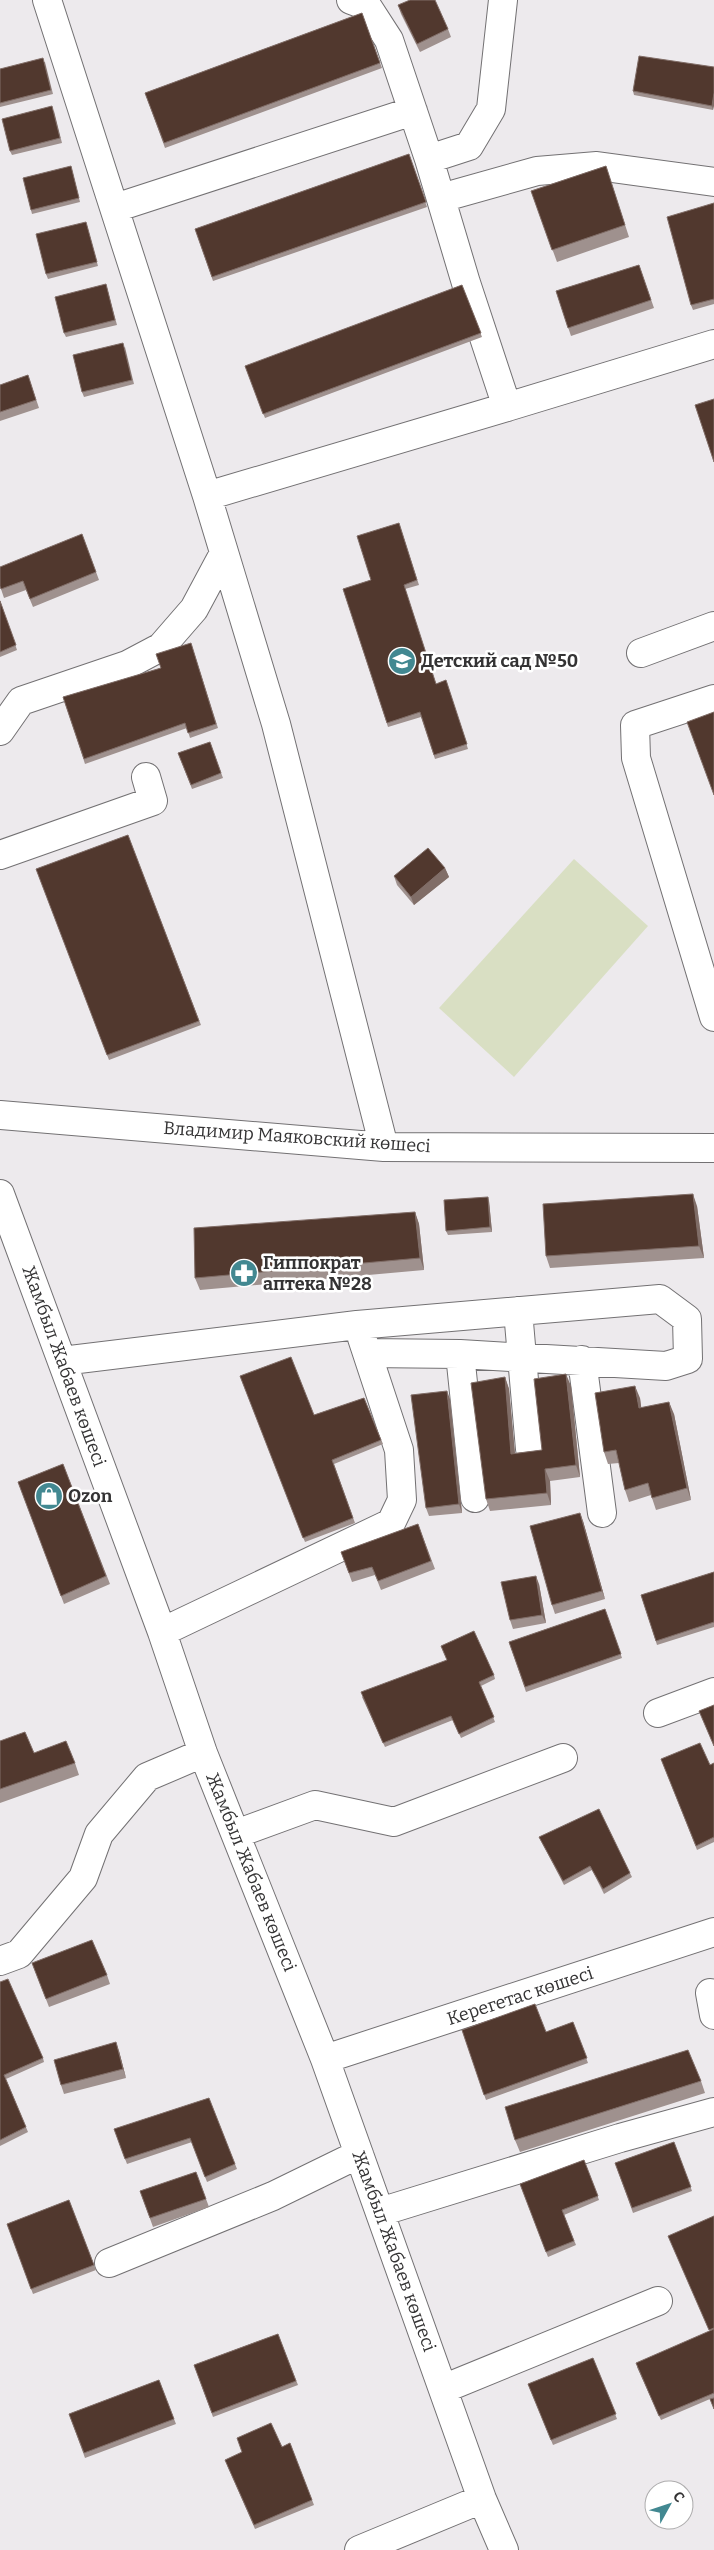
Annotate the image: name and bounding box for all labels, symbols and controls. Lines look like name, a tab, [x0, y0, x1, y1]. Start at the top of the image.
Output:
school or university icon: Детский сад №50	[387, 646, 417, 676]
place label: Детский сад №50	[421, 650, 578, 672]
street label: Владимир Маяковский көшесі	[163, 1117, 431, 1157]
place label: Гиппократ аптека №28	[263, 1252, 372, 1295]
pharmacy icon: Гиппократ аптека №28	[229, 1258, 259, 1288]
street label: Жамбыл Жабаев көшесі	[17, 1262, 111, 1470]
shop icon: Ozon	[34, 1481, 64, 1511]
place label: Ozon	[68, 1485, 113, 1507]
street label: Жамбыл Жабаев көшесі	[201, 1769, 301, 1975]
street label: Керегетас көшесі	[444, 1962, 596, 2030]
street label: Жамбыл Жабаев көшесі	[347, 2147, 441, 2355]
north arrow	[644, 2480, 694, 2530]
text: С	[669, 2488, 688, 2506]

